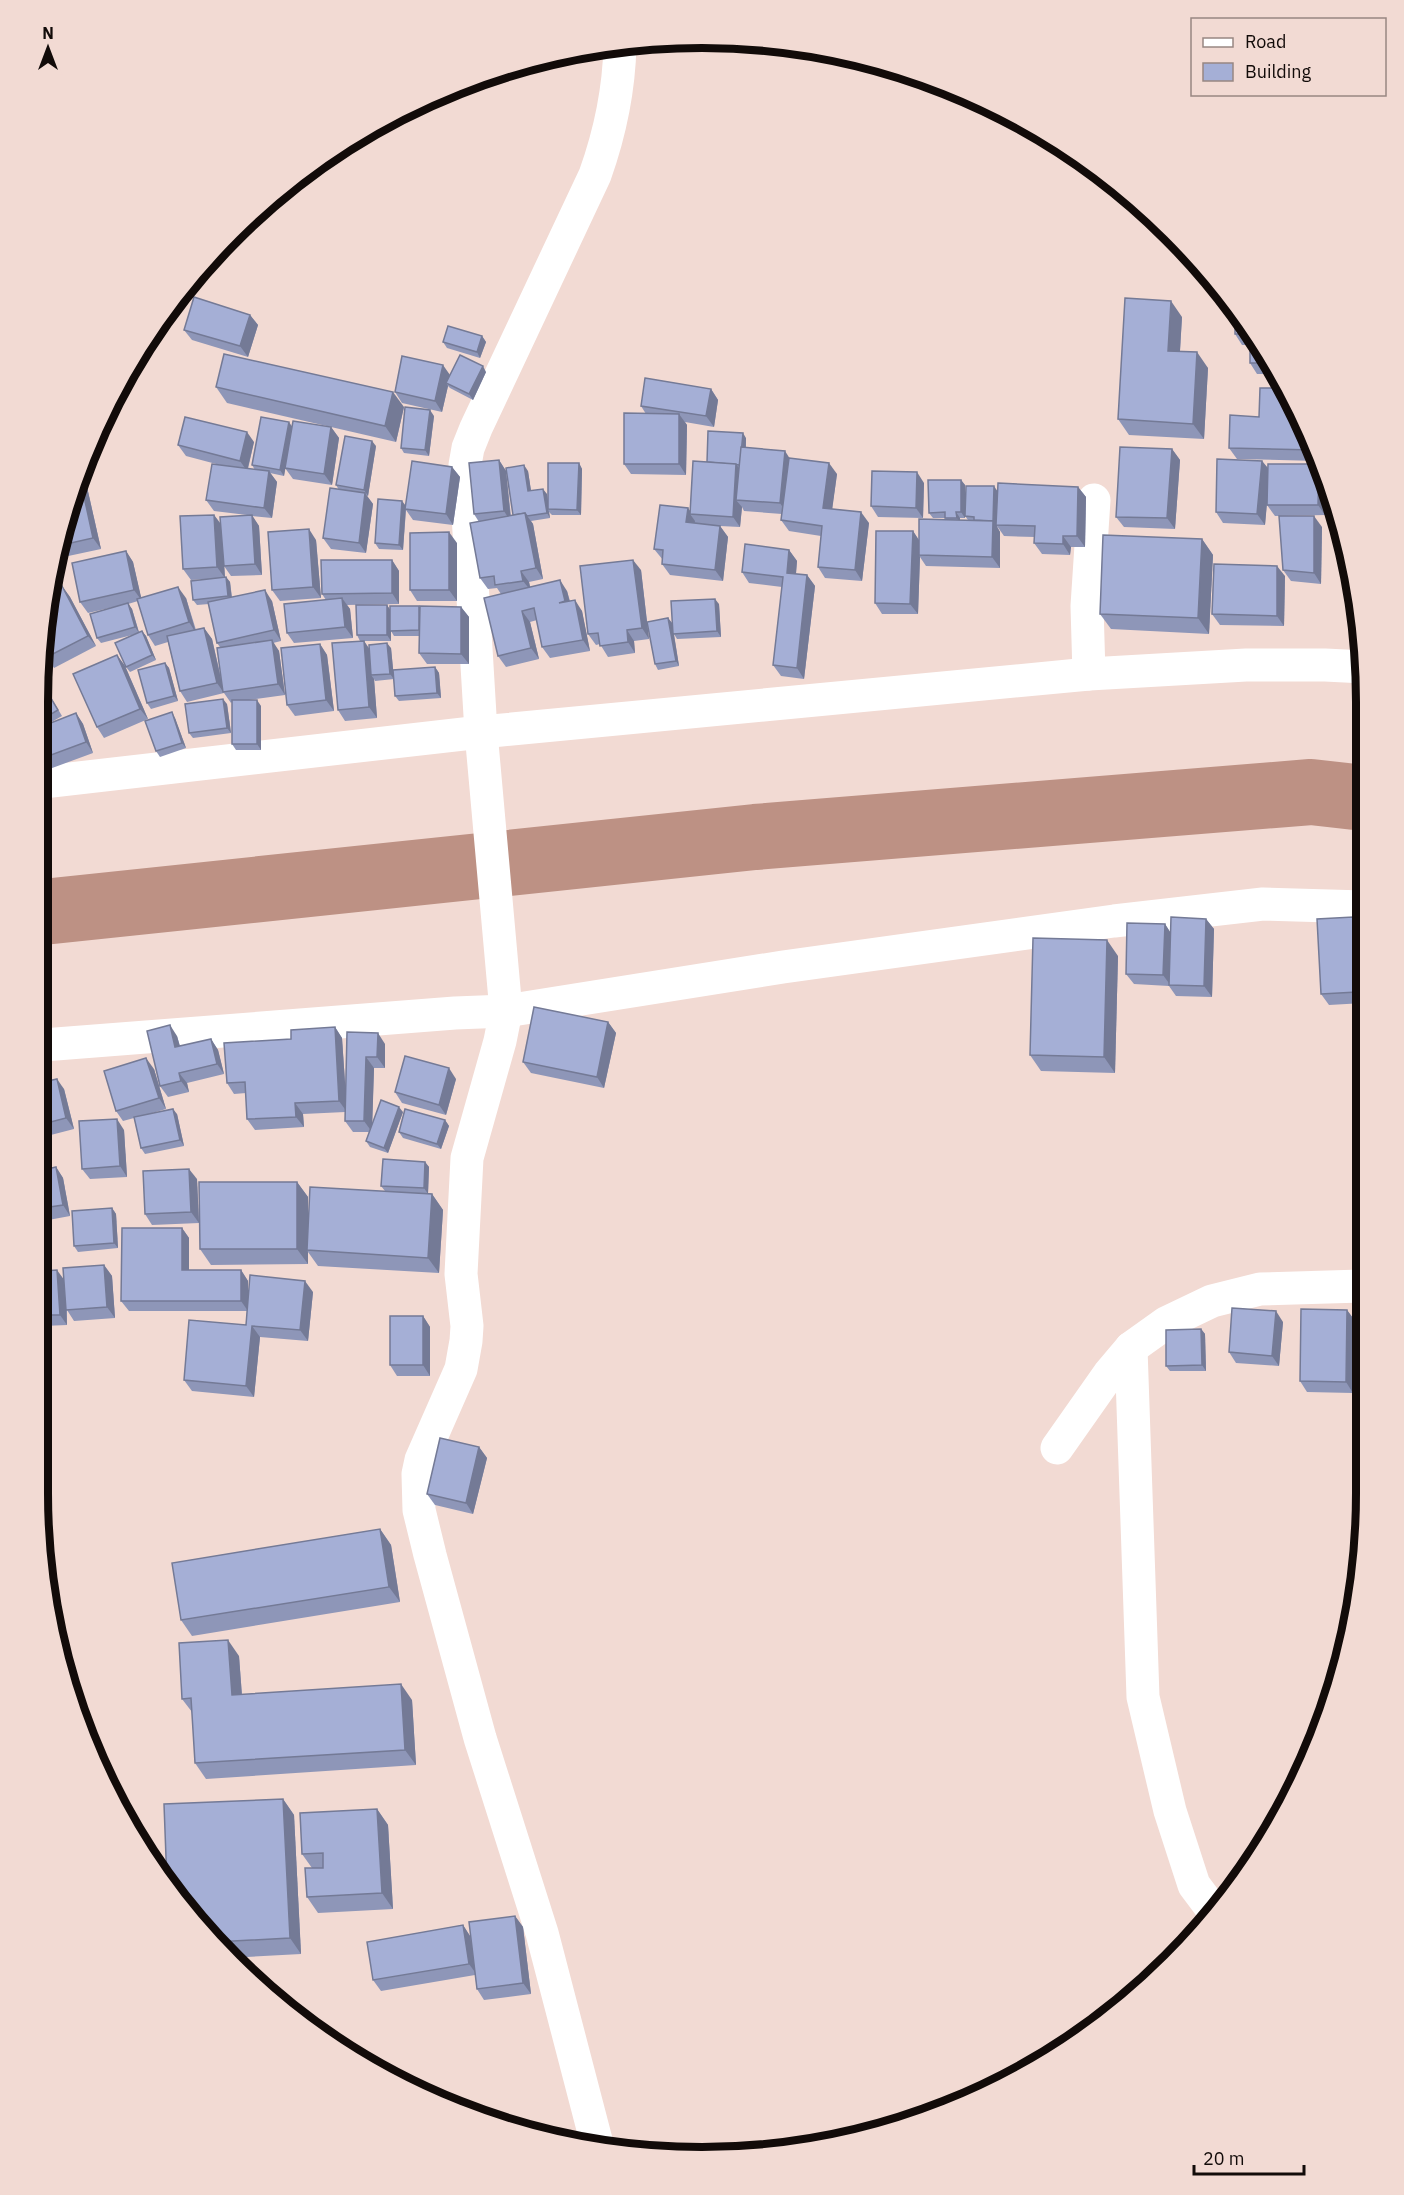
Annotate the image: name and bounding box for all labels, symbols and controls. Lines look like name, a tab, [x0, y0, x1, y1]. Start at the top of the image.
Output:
north arrow	[18, 18, 78, 78]
legend	[1191, 18, 1386, 96]
text: N	[42, 23, 54, 43]
text: Road	[1245, 30, 1286, 53]
text: Building	[1245, 60, 1312, 83]
scale bar	[1194, 2138, 1304, 2176]
text: 20 m	[1203, 2147, 1245, 2170]

